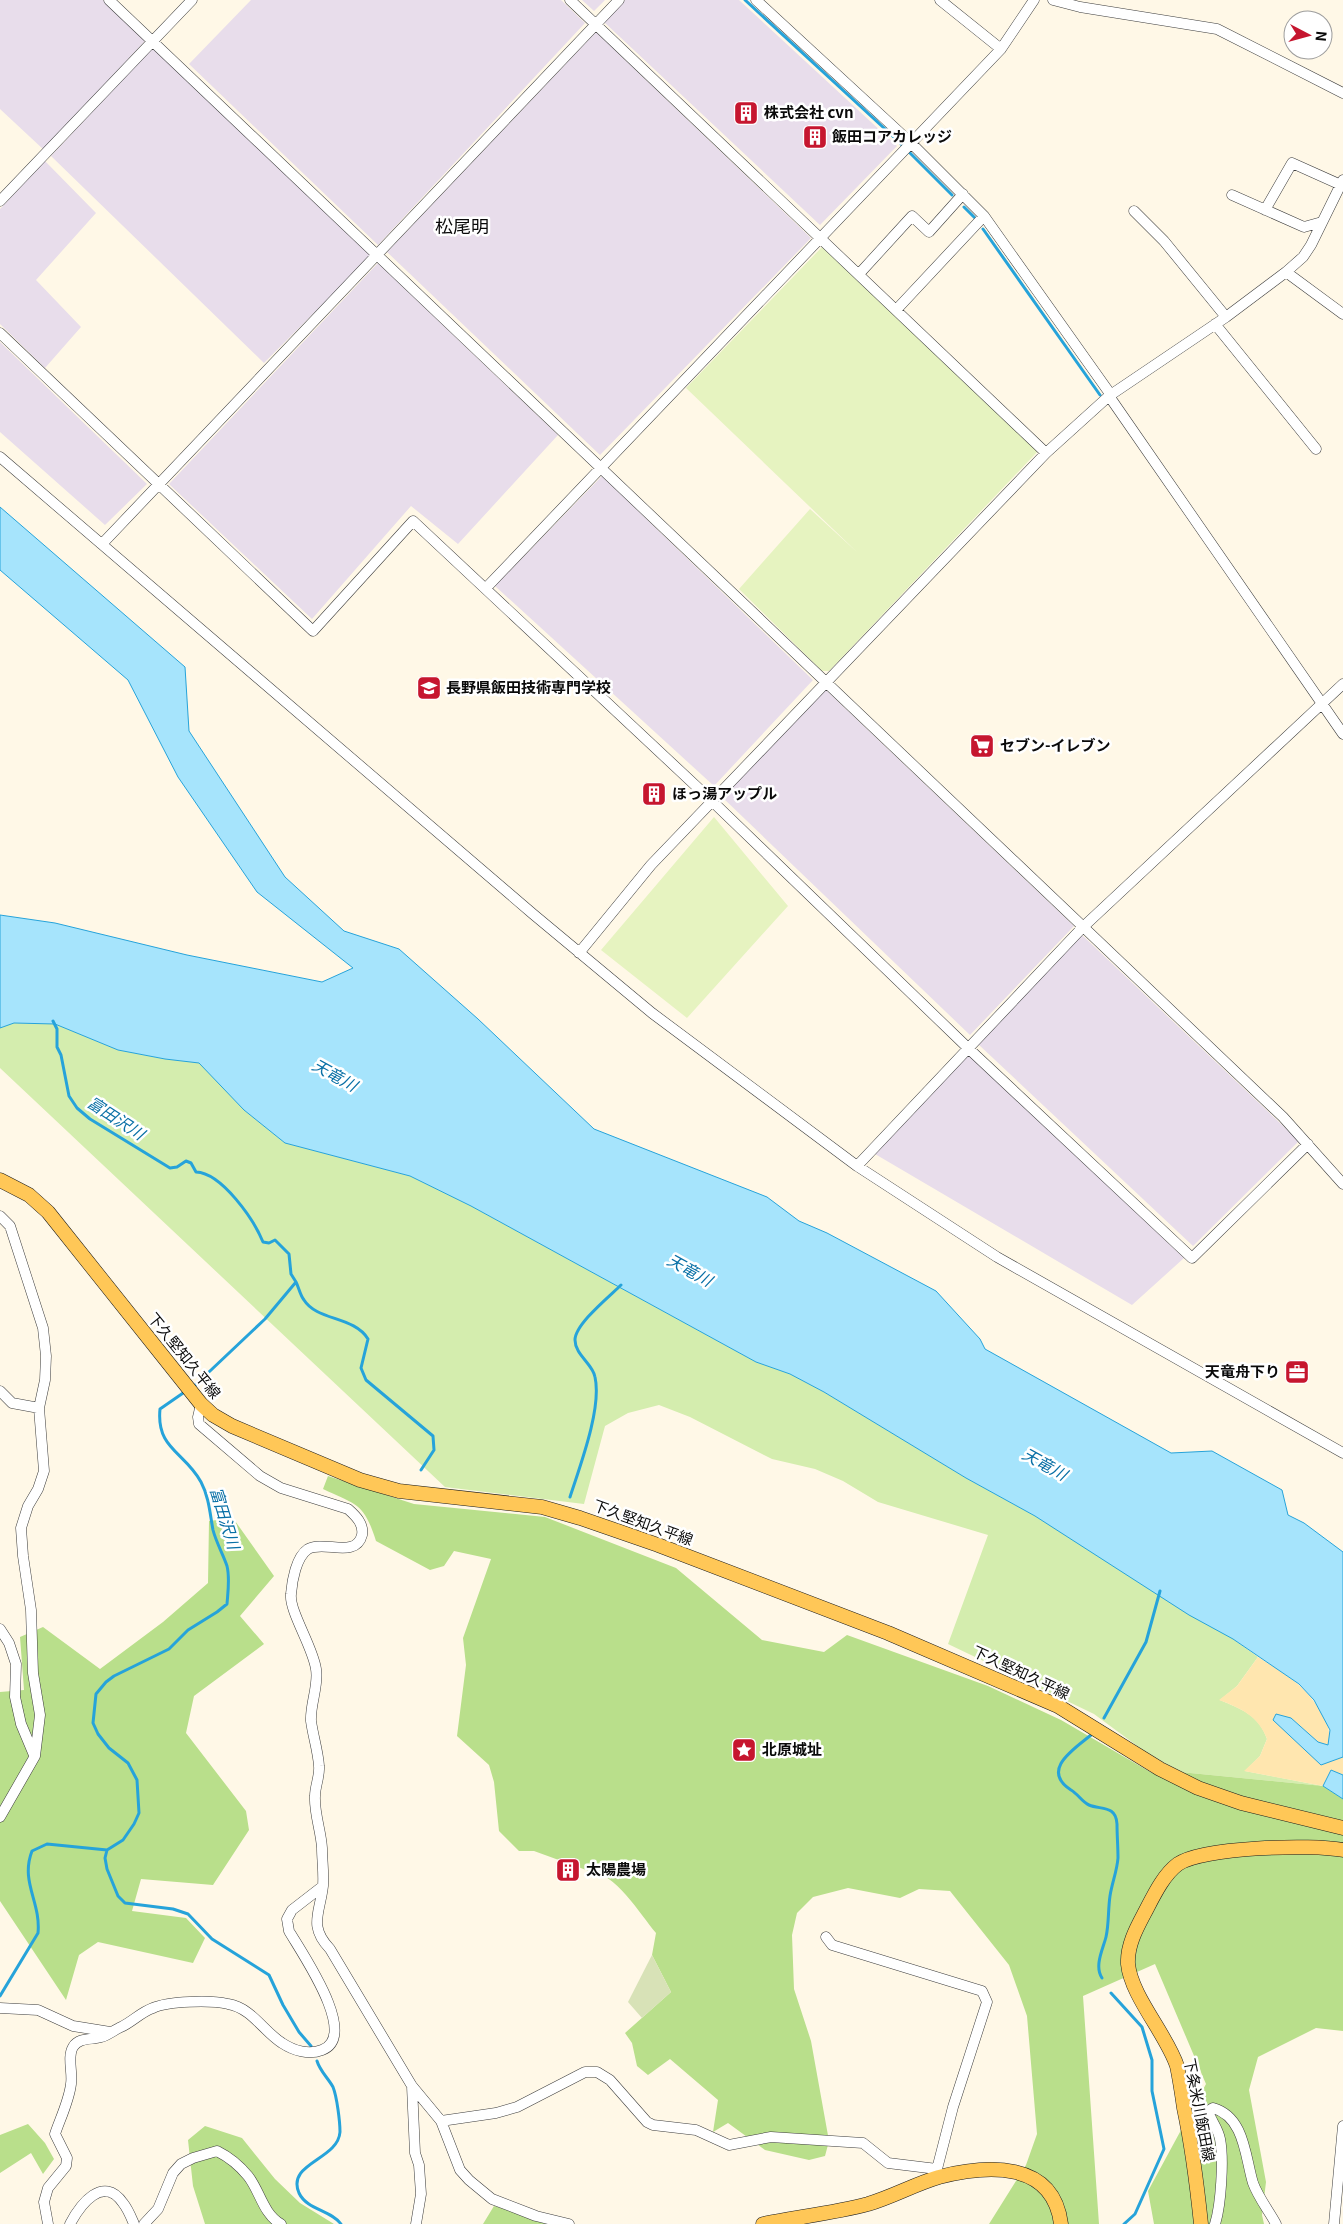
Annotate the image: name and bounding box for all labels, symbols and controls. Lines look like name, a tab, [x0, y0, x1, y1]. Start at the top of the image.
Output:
north arrow	[1283, 10, 1333, 60]
text: N	[1311, 30, 1332, 43]
building icon: 株式会社 cvn	[733, 100, 759, 126]
place label: 株式会社 cvn	[764, 101, 854, 122]
building icon: 飯田コアカレッジ	[802, 124, 828, 150]
place label: 飯田コアカレッジ	[832, 125, 952, 146]
district label: 松尾明	[435, 212, 489, 238]
school or university icon: 長野県飯田技術専門学校	[416, 675, 442, 701]
place label: 長野県飯田技術専門学校	[446, 676, 611, 697]
supermarket icon: セブン-イレブン	[969, 733, 995, 759]
place label: セブン-イレブン	[1000, 734, 1111, 755]
building icon: ほっ湯アップル	[641, 781, 667, 807]
place label: ほっ湯アップル	[672, 782, 777, 803]
water label: 天竜川	[309, 1052, 364, 1097]
water label: 富田沢川	[83, 1090, 152, 1146]
water label: 天竜川	[664, 1247, 719, 1292]
street label: 下久堅知久平線	[144, 1308, 226, 1402]
office icon: 天竜舟下り	[1284, 1359, 1310, 1385]
place label: 天竜舟下り	[1205, 1360, 1280, 1381]
water label: 天竜川	[1019, 1441, 1074, 1486]
water label: 富田沢川	[205, 1484, 247, 1554]
street label: 下久堅知久平線	[591, 1494, 696, 1549]
street label: 下久堅知久平線	[970, 1640, 1074, 1703]
place icon: 北原城址	[731, 1737, 757, 1763]
place label: 北原城址	[762, 1738, 822, 1759]
building icon: 太陽農場	[555, 1857, 581, 1883]
place label: 太陽農場	[586, 1858, 646, 1879]
street label: 下条米川飯田線	[1180, 2056, 1221, 2163]

